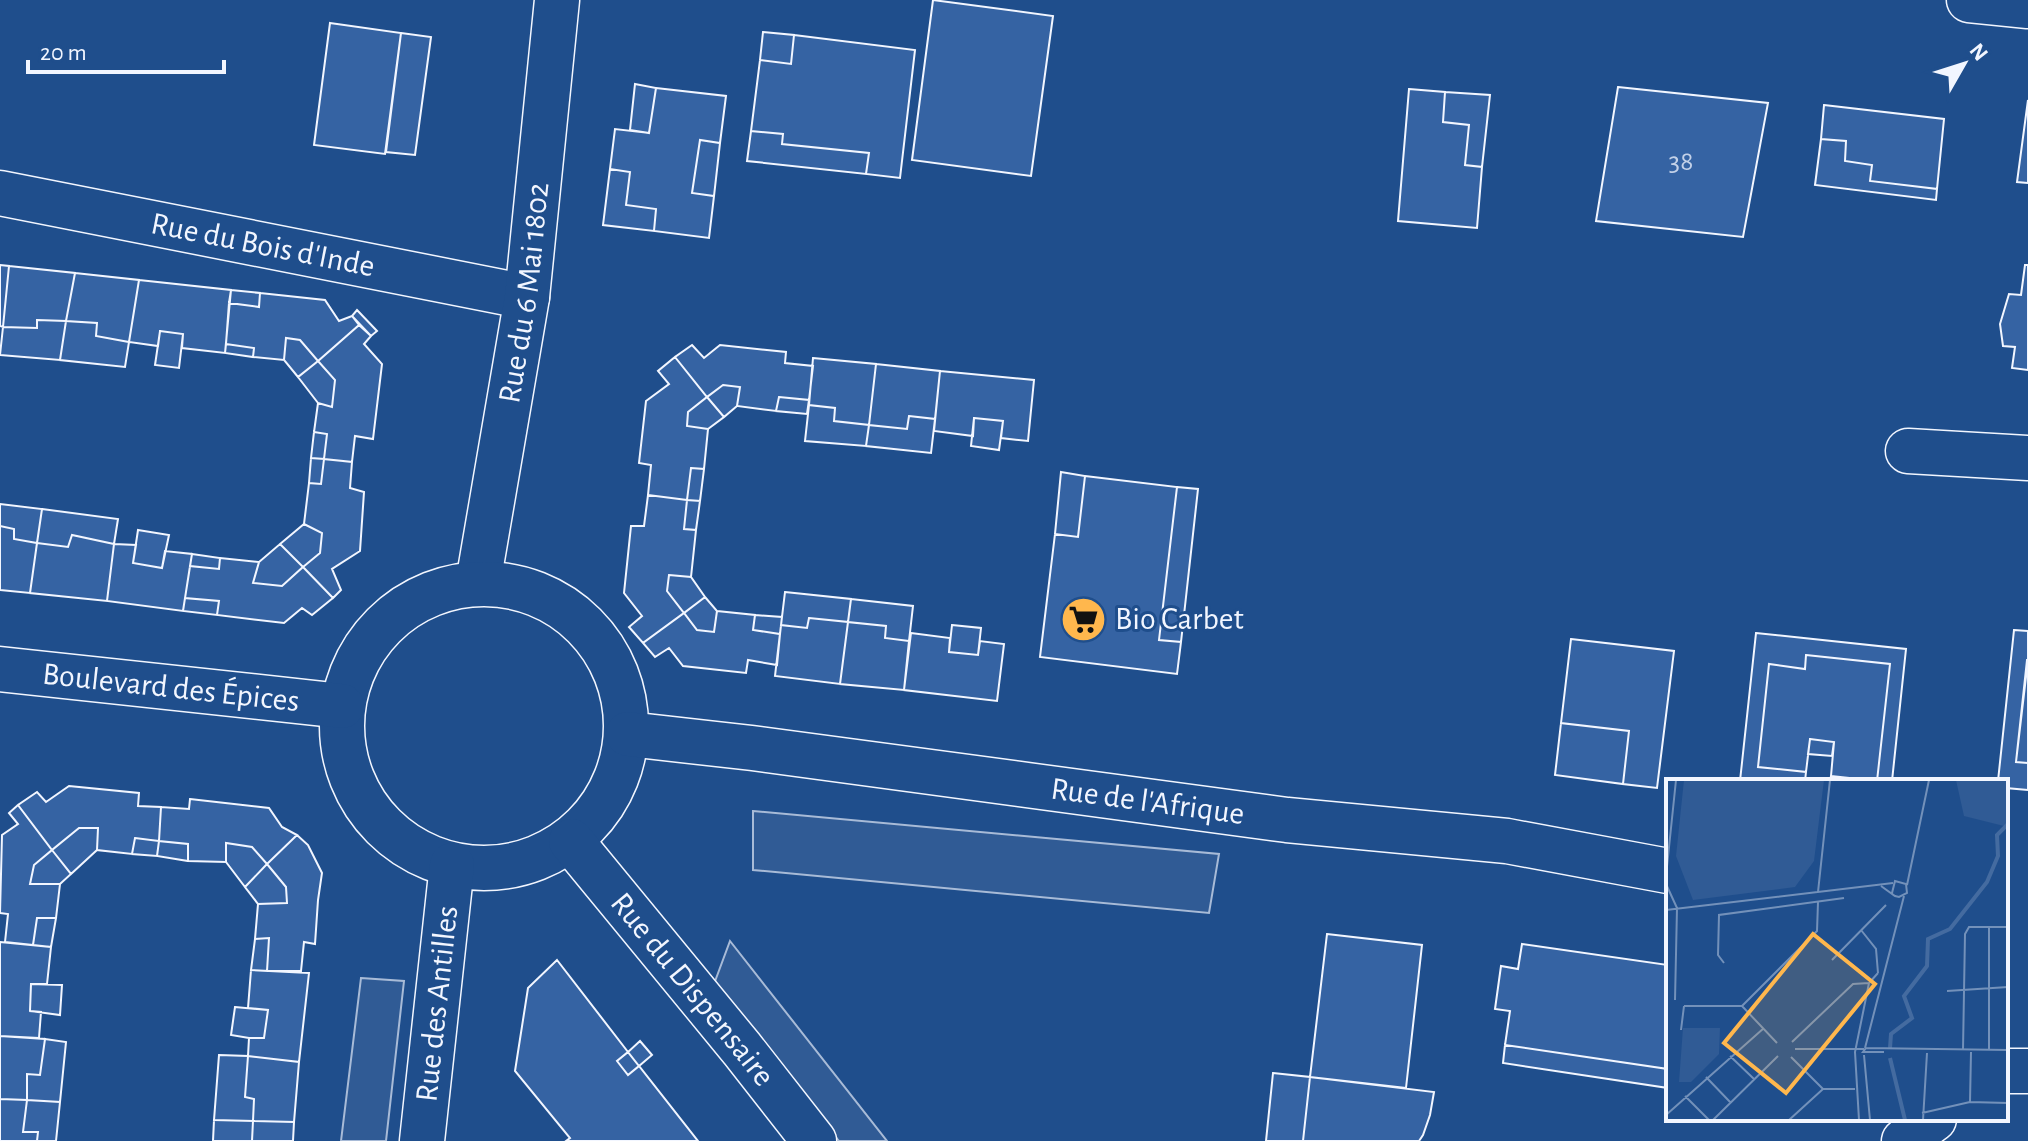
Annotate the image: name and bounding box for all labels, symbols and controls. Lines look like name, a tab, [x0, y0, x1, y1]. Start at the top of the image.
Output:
scale bar	[28, 24, 224, 74]
north arrow	[1924, 24, 2004, 104]
text: N	[1965, 39, 1992, 65]
text: 20 m	[40, 41, 87, 65]
house number: 38	[1669, 148, 1693, 176]
street label: Rue du 6 Mai 1802	[493, 181, 554, 406]
street label: Rue du Bois d'Inde	[148, 207, 377, 283]
supermarket icon: Bio Carbet	[1060, 595, 1108, 643]
place label: Bio Carbet	[1115, 603, 1244, 635]
street label: Boulevard des Épices	[41, 658, 301, 717]
street label: Rue de l'Afrique	[1049, 772, 1246, 830]
inset map	[1666, 779, 2008, 1121]
street label: Rue du Dispensaire	[605, 887, 781, 1092]
street label: Rue des Antilles	[410, 904, 463, 1103]

